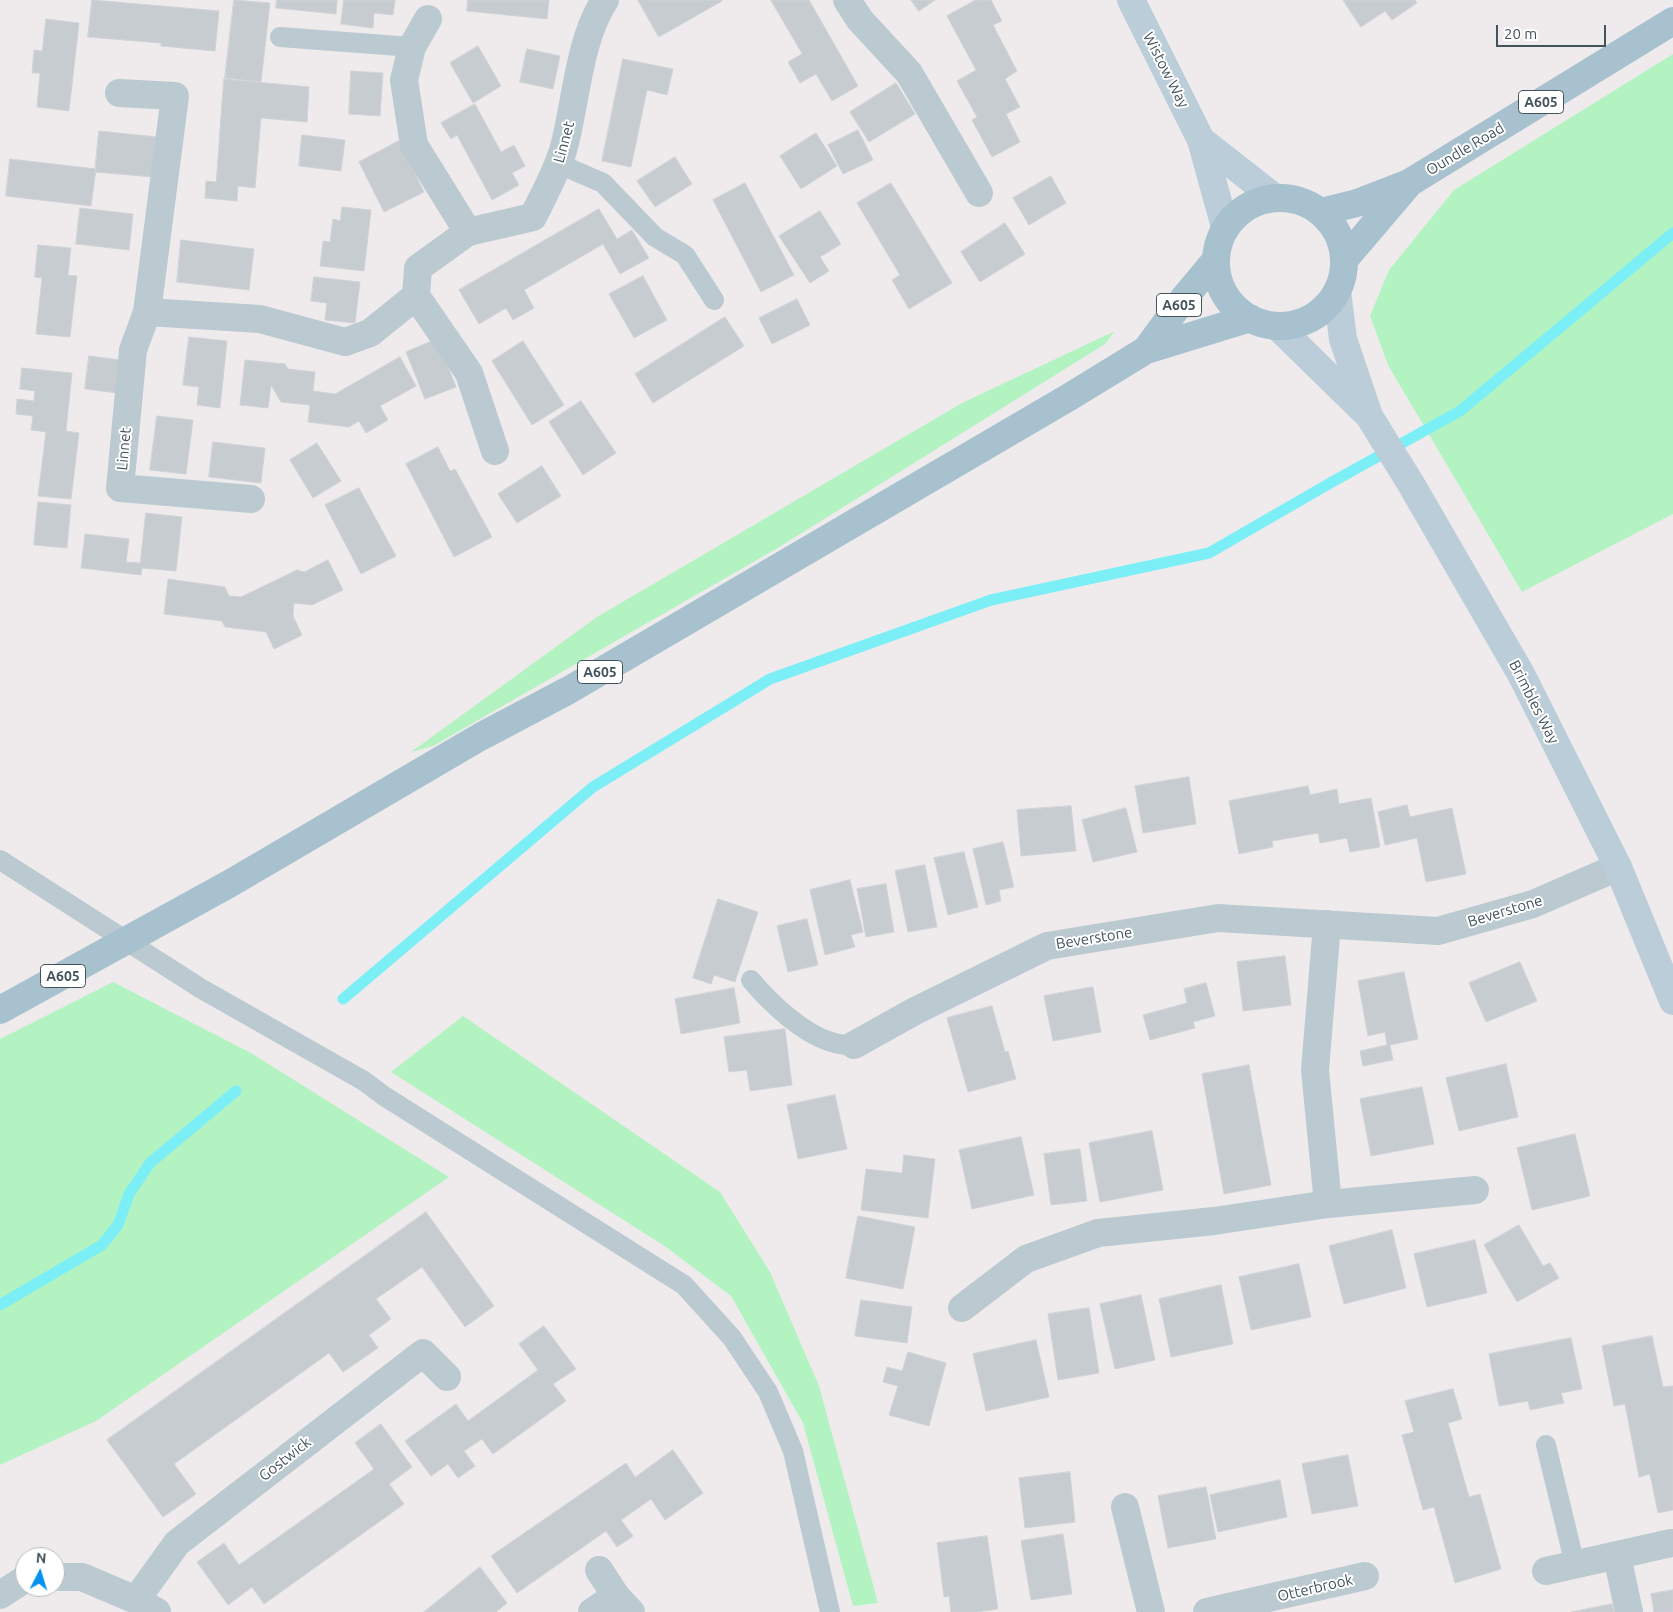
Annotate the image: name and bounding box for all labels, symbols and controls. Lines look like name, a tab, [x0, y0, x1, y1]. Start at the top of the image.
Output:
scale bar	[1498, 15, 1608, 47]
text: 20 m	[1504, 25, 1537, 42]
street label: Wistow Way	[1139, 29, 1193, 111]
road number: A605	[1518, 90, 1564, 114]
street label: Linnet	[550, 119, 578, 165]
street label: Oundle Road	[1423, 119, 1507, 179]
road number: A605	[1156, 294, 1202, 316]
street label: Linnet	[113, 427, 135, 471]
street label: Brimbles Way	[1505, 657, 1563, 747]
road number: A605	[578, 660, 622, 684]
street label: Beverstone	[1466, 891, 1544, 931]
street label: Beverstone	[1055, 923, 1133, 953]
road number: A605	[40, 964, 86, 988]
street label: Gostwick	[255, 1433, 315, 1485]
north arrow	[15, 1547, 65, 1597]
text: N	[35, 1550, 47, 1566]
street label: Otterbrook	[1275, 1571, 1355, 1605]

